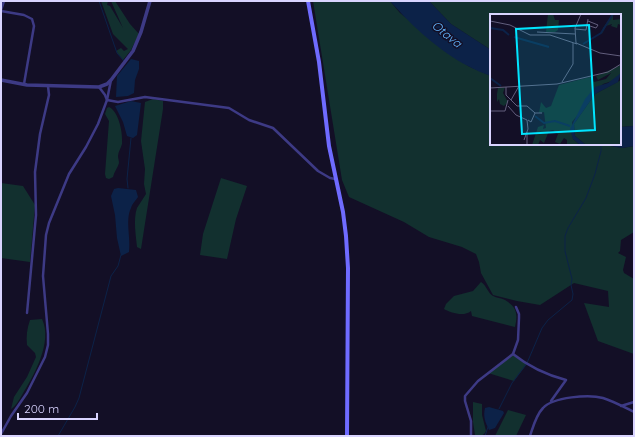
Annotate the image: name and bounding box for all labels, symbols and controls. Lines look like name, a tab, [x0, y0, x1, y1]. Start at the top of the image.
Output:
inset map	[490, 14, 621, 145]
water label: Otava	[429, 17, 465, 51]
scale bar	[18, 395, 97, 421]
text: 200 m	[24, 401, 59, 416]

